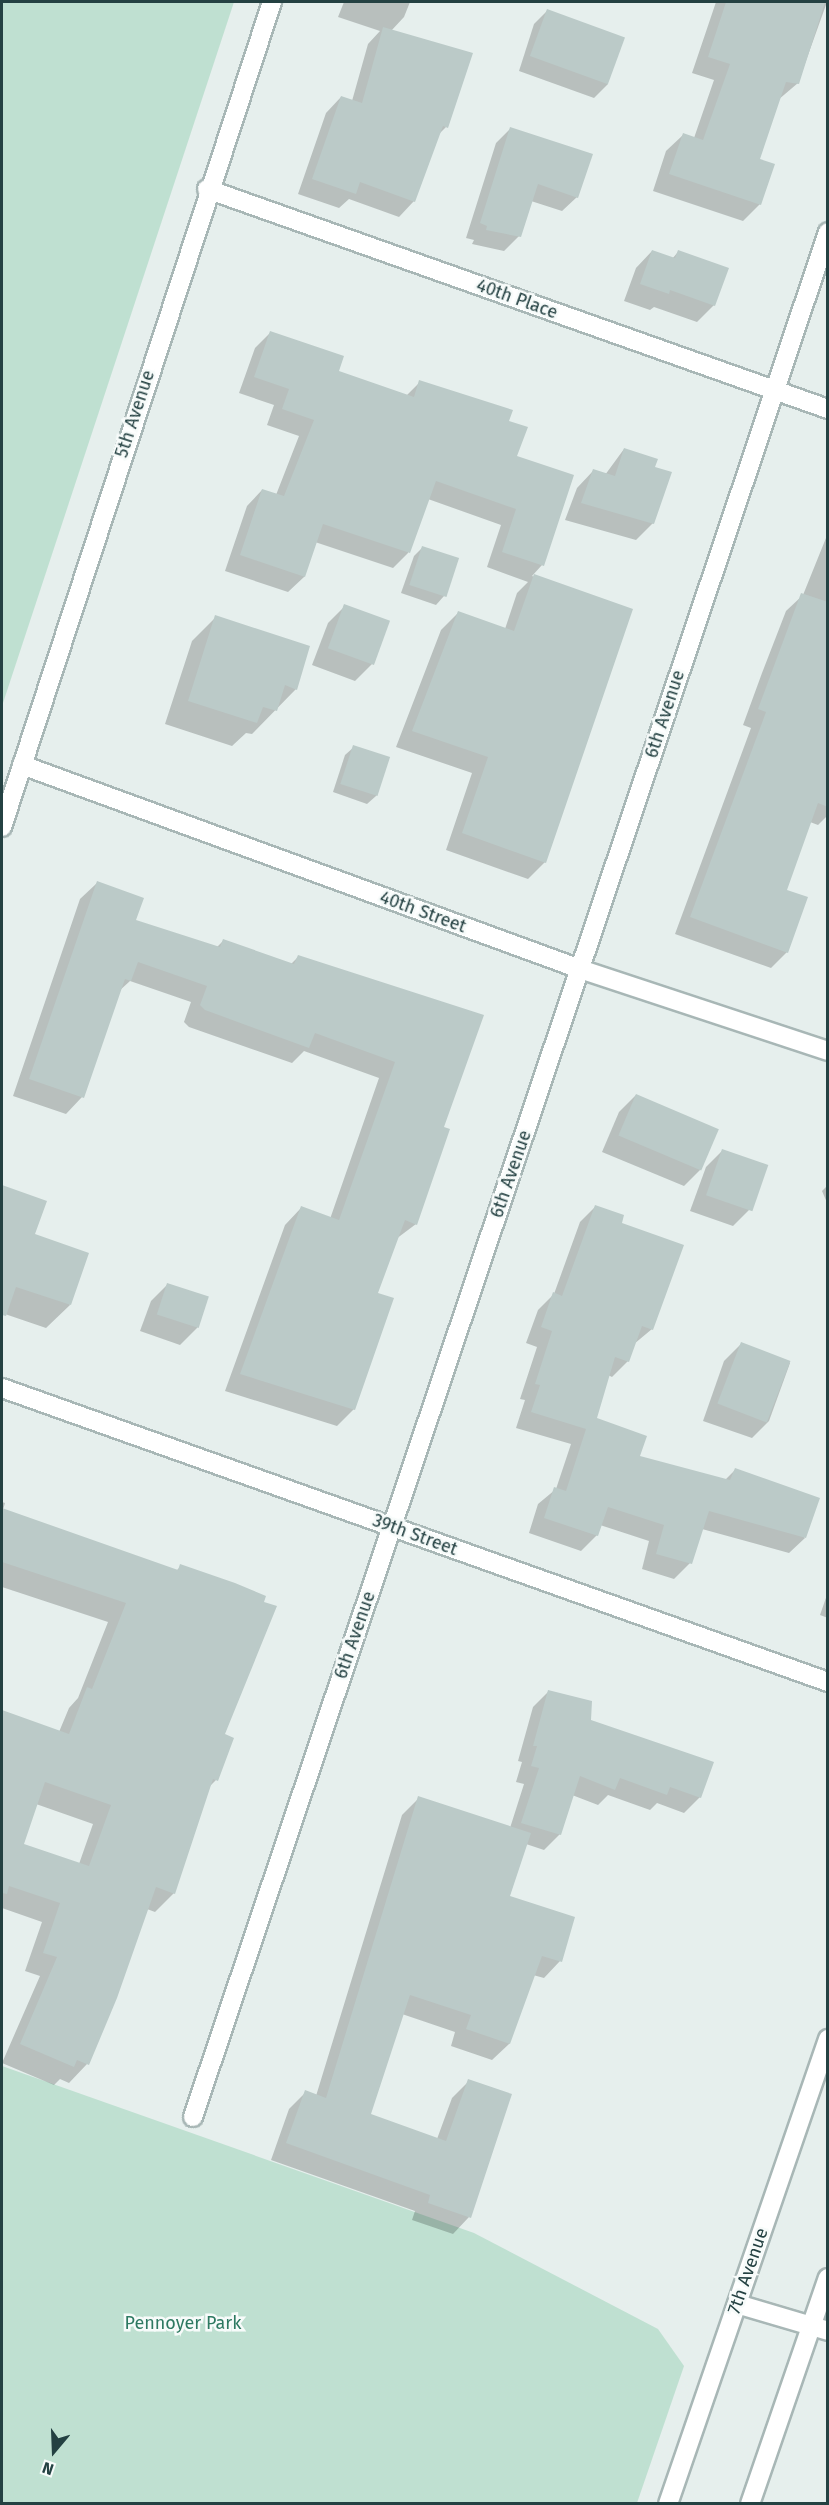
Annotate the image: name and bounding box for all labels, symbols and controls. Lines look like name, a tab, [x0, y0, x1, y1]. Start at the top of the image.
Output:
street label: 40th Place	[473, 274, 561, 324]
street label: 5th Avenue	[111, 368, 159, 460]
street label: 6th Avenue	[641, 667, 689, 761]
street label: 40th Street	[377, 886, 469, 938]
street label: 6th Avenue	[486, 1127, 536, 1221]
street label: 39th Street	[370, 1510, 460, 1560]
street label: 6th Avenue	[330, 1588, 380, 1682]
street label: 7th Avenue	[723, 2225, 773, 2317]
park label: Pennoyer Park	[125, 2312, 241, 2334]
north arrow	[24, 2421, 84, 2481]
text: N	[40, 2458, 56, 2479]

